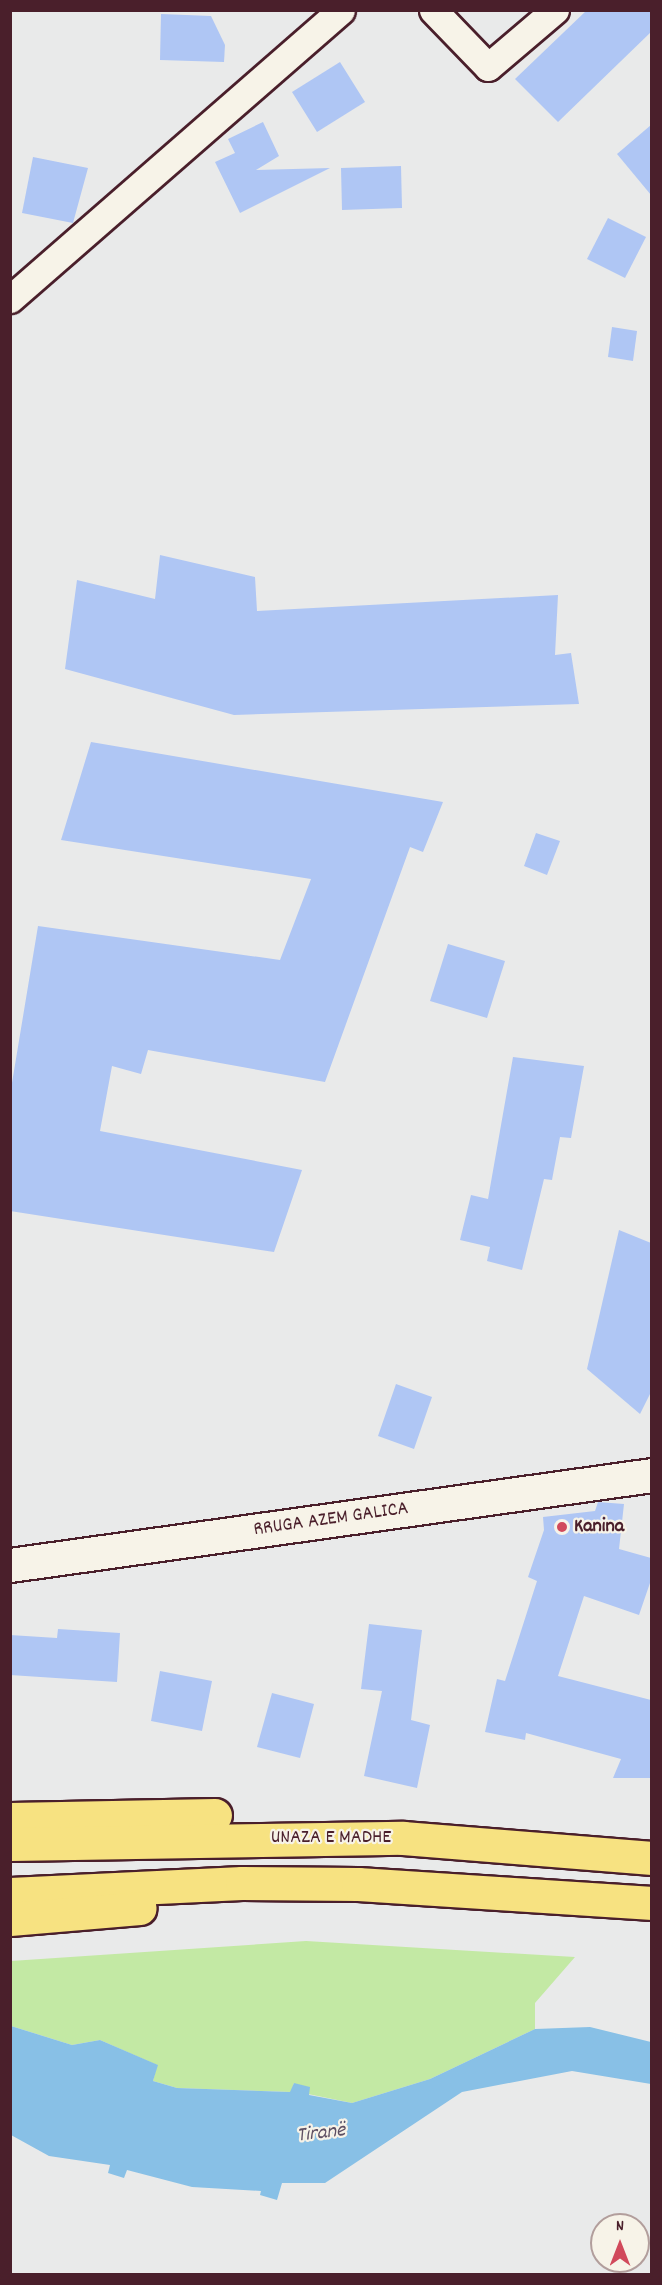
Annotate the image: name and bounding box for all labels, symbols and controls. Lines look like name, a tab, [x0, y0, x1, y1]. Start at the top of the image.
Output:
street label: RRUGA AZEM GALICA	[252, 1497, 410, 1543]
place label: Kanina	[574, 1515, 624, 1539]
marker: Kanina	[555, 1520, 569, 1534]
street label: UNAZA E MADHE	[271, 1826, 391, 1850]
water label: Tiranë	[295, 2119, 347, 2149]
north arrow	[590, 2213, 650, 2273]
text: N	[616, 2215, 624, 2238]

